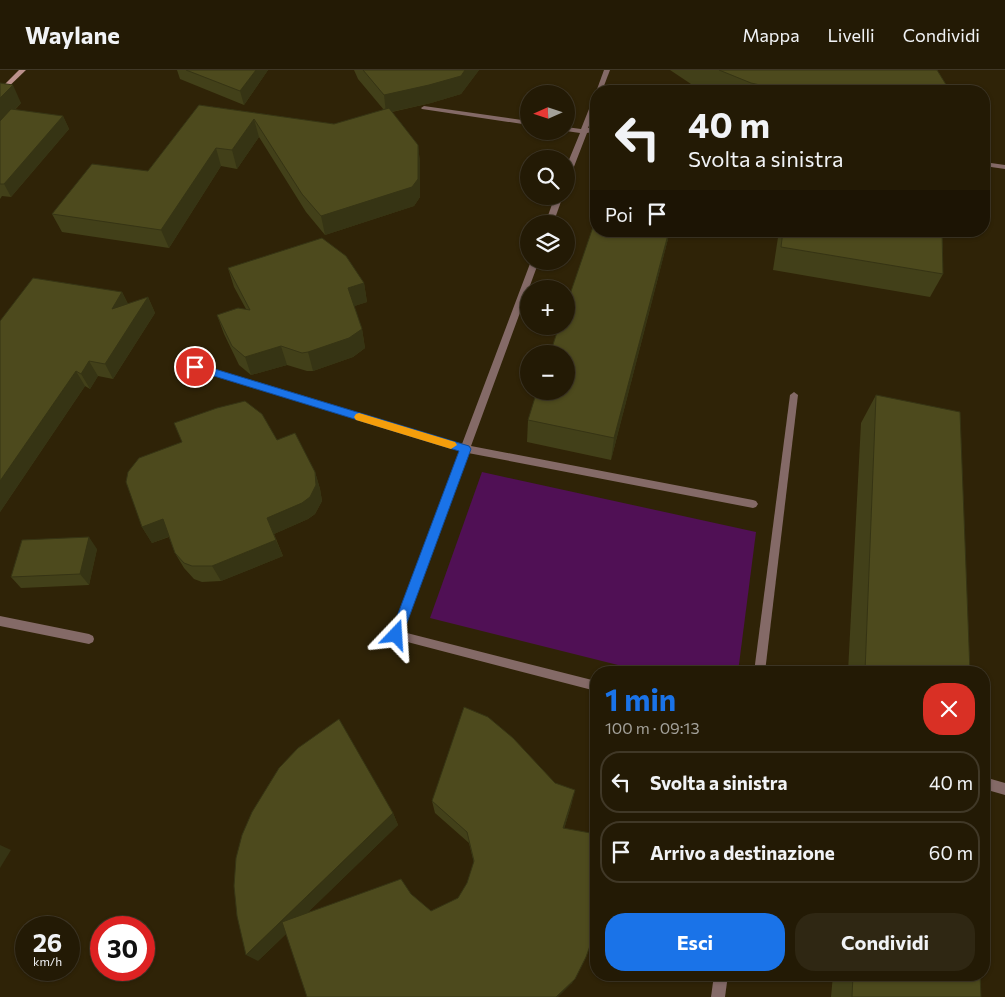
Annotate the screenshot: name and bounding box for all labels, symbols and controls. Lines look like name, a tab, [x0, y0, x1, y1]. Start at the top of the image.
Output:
text: Waylane	[25, 20, 120, 49]
text: Mappa	[742, 24, 800, 46]
text: Livelli	[828, 24, 875, 46]
text: Condividi	[903, 24, 980, 46]
north arrow	[520, 85, 575, 140]
map controls	[520, 85, 575, 400]
text: 40 m	[688, 102, 770, 145]
icon: left	[605, 105, 670, 170]
text: Svolta a sinistra	[688, 145, 843, 172]
button: search	[520, 150, 575, 205]
icon: arrive	[643, 200, 671, 228]
text: Poi	[605, 203, 633, 226]
button: layers	[520, 215, 575, 270]
button: +	[520, 280, 575, 335]
button: −	[520, 345, 575, 400]
pin	[174, 346, 216, 388]
icon: arrive	[181, 353, 209, 381]
position arrow	[369, 608, 421, 660]
text: 1 min	[605, 680, 676, 717]
button: close	[923, 683, 975, 735]
text: 100 m · 09:13	[605, 718, 700, 737]
icon: left	[607, 768, 635, 796]
text: Svolta a sinistra	[650, 771, 788, 794]
text: 40 m	[929, 771, 973, 794]
icon: arrive	[607, 838, 635, 866]
text: Arrivo a destinazione	[650, 841, 835, 864]
text: 60 m	[929, 841, 973, 864]
button: Esci	[605, 913, 785, 971]
button: Condividi	[795, 913, 975, 971]
speed limit sign: 30	[90, 916, 155, 981]
text: 26	[33, 927, 62, 957]
text: km/h	[33, 954, 62, 968]

